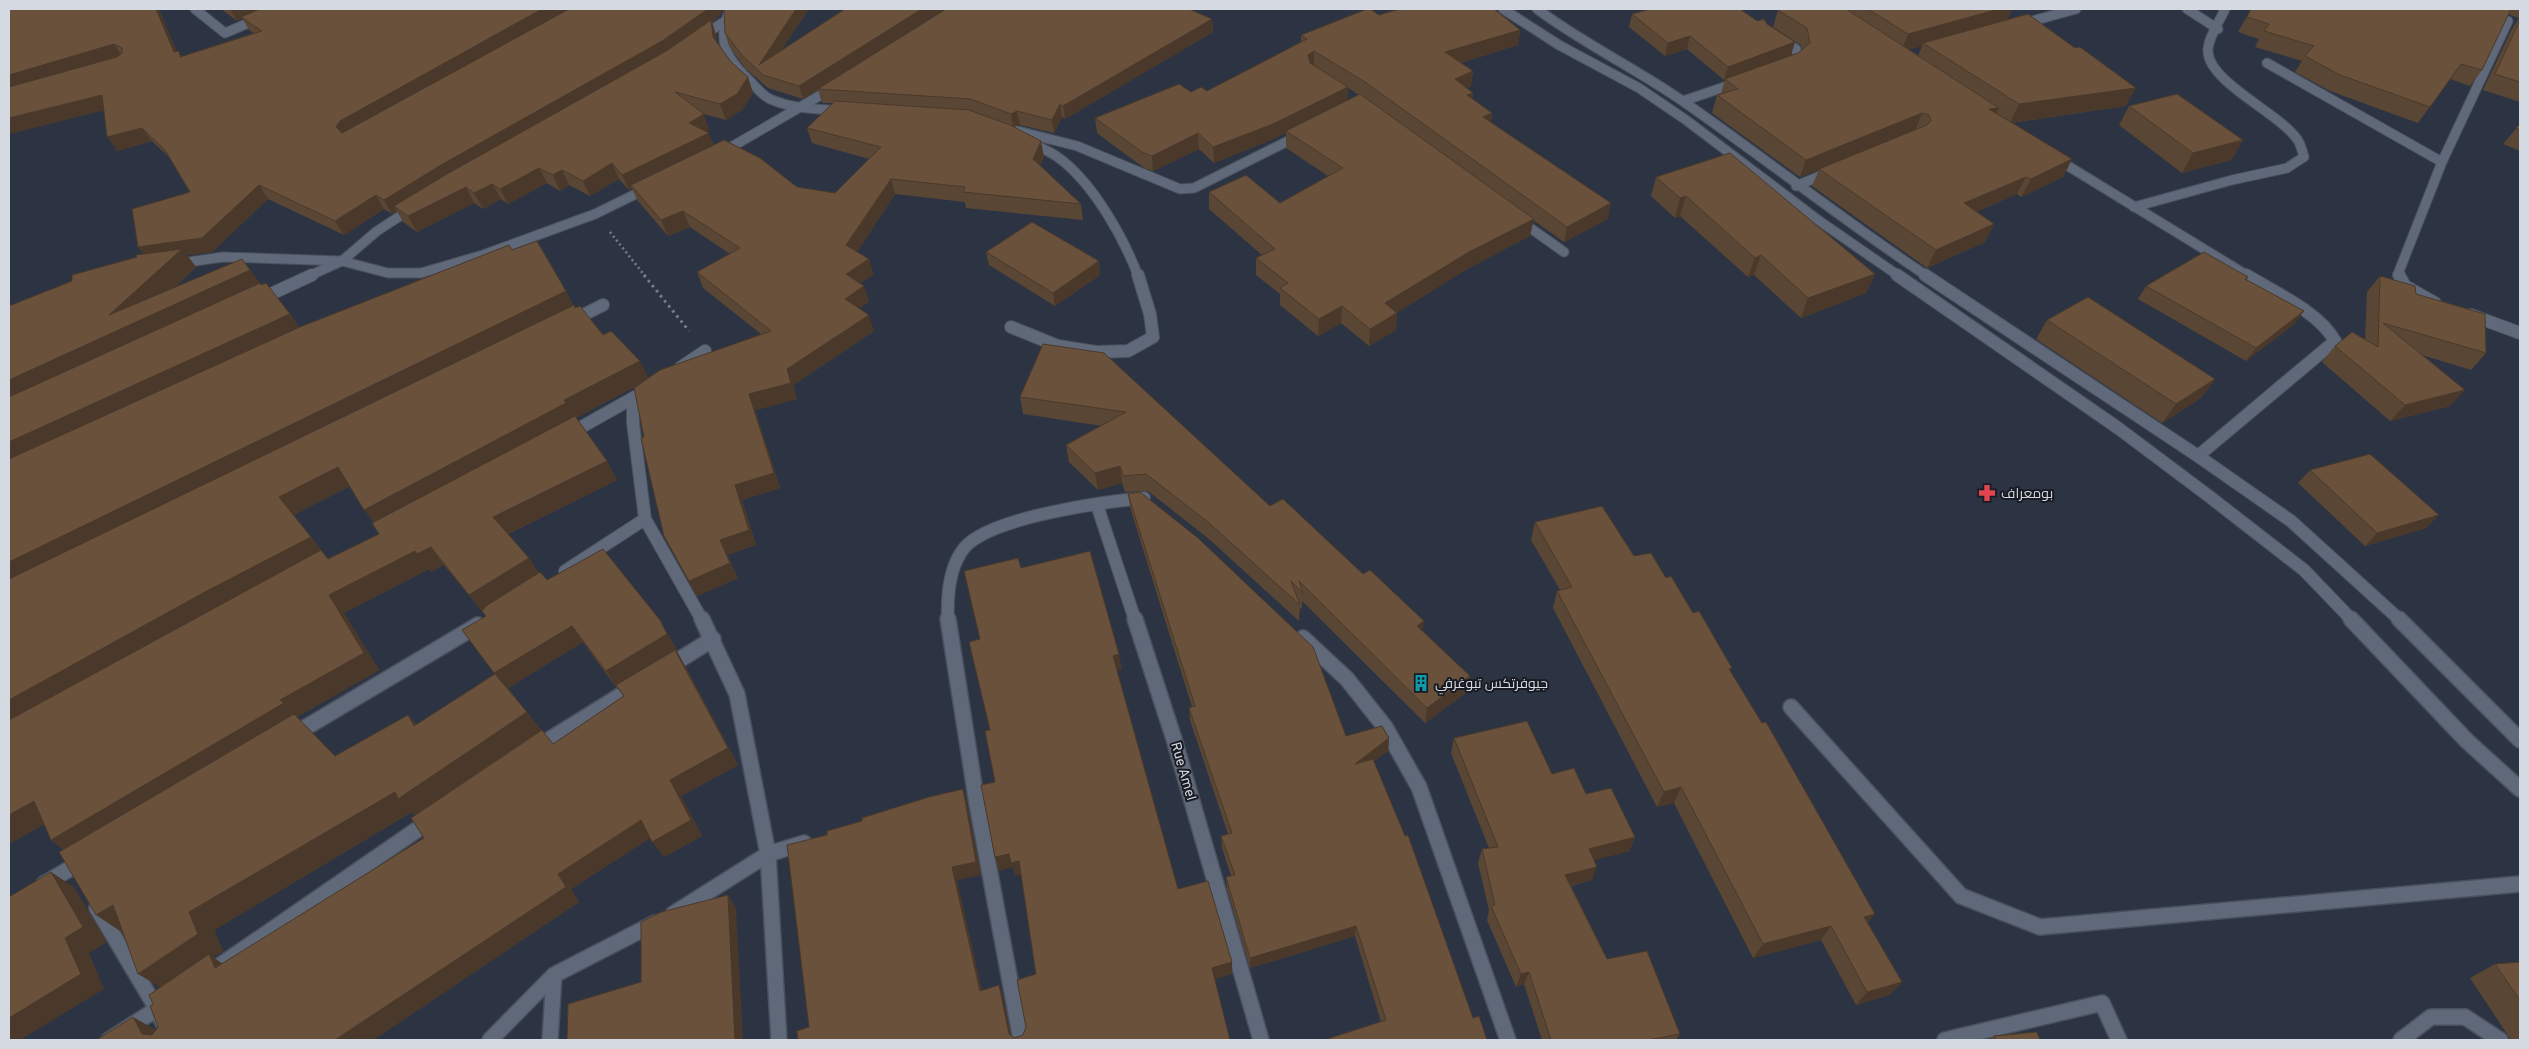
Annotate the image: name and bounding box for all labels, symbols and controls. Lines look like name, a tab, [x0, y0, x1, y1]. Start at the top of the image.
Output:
pharmacy icon: بومعراف	[1977, 483, 1997, 503]
place label: بومعراف	[2001, 486, 2053, 503]
building icon: جيوفرتكس تبوغرفي	[1411, 673, 1431, 693]
place label: جيوفرتكس تبوغرفي	[1435, 676, 1548, 695]
street label: Rue Amel	[1166, 740, 1199, 803]

